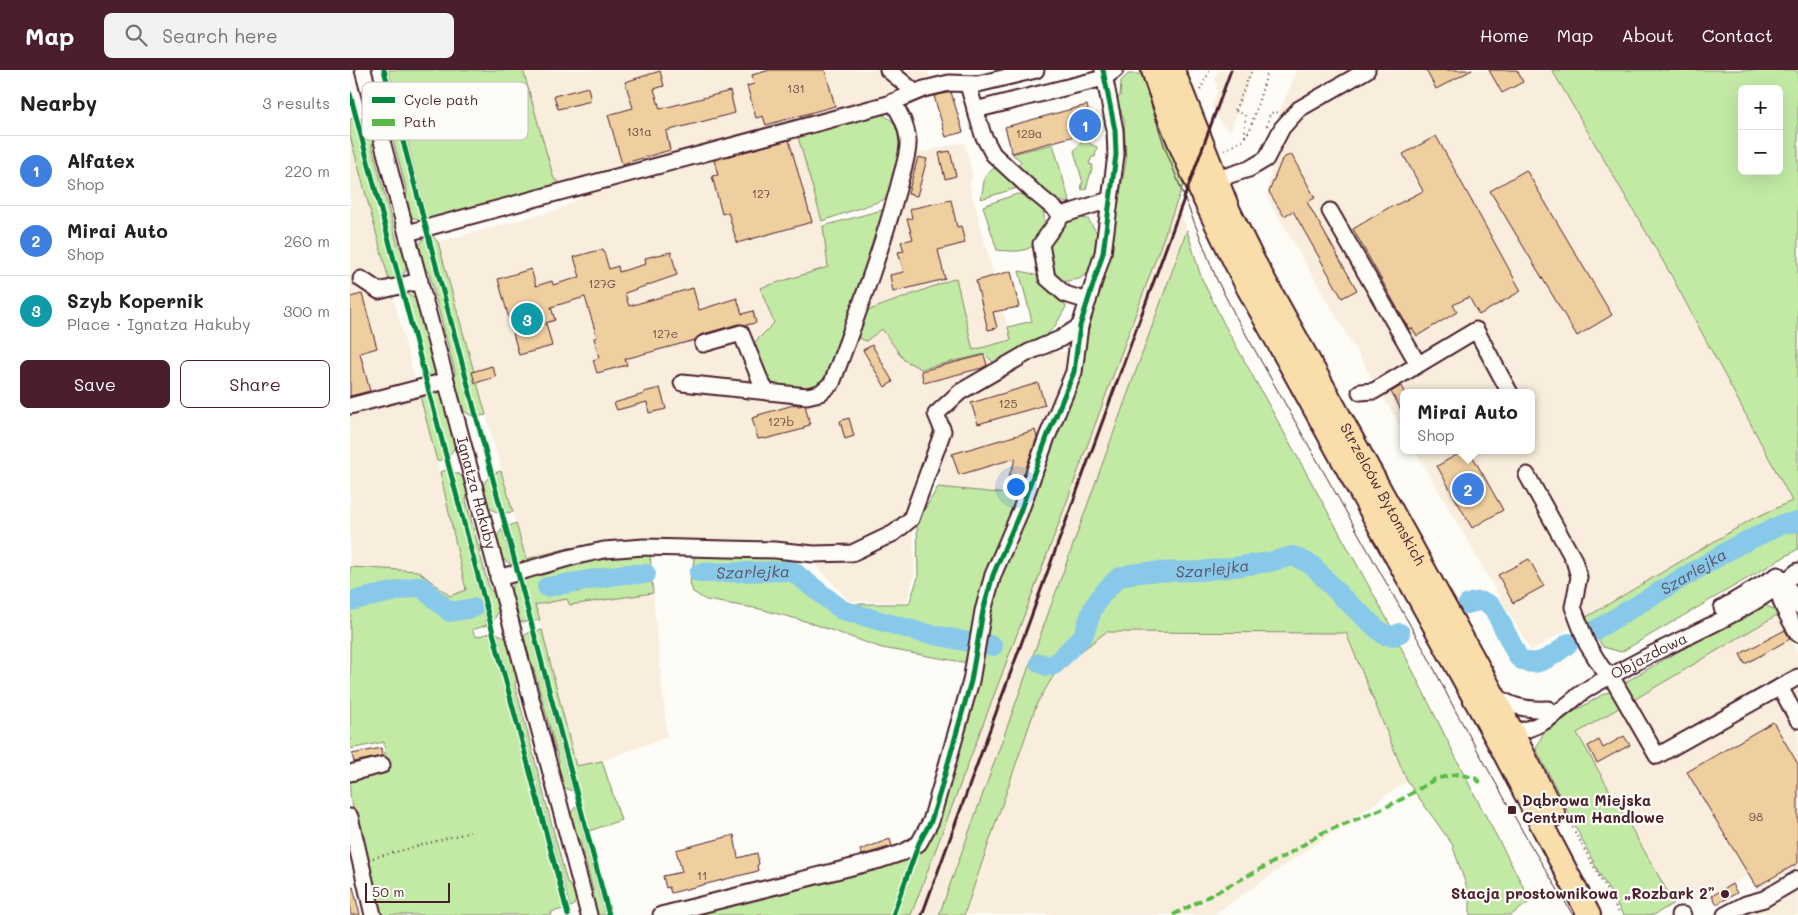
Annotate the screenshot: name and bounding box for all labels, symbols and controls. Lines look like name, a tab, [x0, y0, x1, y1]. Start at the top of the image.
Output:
search box	[104, 13, 454, 58]
text: Map	[25, 20, 74, 51]
icon: search	[122, 21, 150, 49]
text: Search here	[162, 23, 278, 48]
text: Home	[1480, 23, 1529, 47]
text: Map	[1557, 23, 1593, 47]
text: About	[1621, 23, 1674, 47]
text: Contact	[1702, 23, 1773, 47]
house number: 131	[787, 80, 805, 96]
legend	[362, 82, 528, 140]
map controls	[1738, 85, 1783, 175]
button: +	[1738, 85, 1783, 130]
text: Nearby	[20, 89, 97, 116]
text: Cycle path	[404, 90, 478, 109]
text: 3 results	[262, 92, 330, 113]
pin: 1	[1069, 106, 1101, 144]
text: Path	[404, 112, 435, 131]
house number: 131a	[626, 123, 652, 139]
house number: 129a	[1016, 125, 1042, 141]
button: −	[1738, 130, 1783, 175]
text: Alfatex	[67, 148, 135, 173]
text: 1	[32, 160, 40, 181]
text: 220 m	[284, 160, 330, 181]
text: Shop	[67, 173, 104, 194]
house number: 127	[752, 185, 771, 201]
text: Mirai Auto	[67, 218, 168, 243]
text: 2	[32, 230, 40, 251]
text: 260 m	[284, 230, 330, 251]
text: Shop	[67, 243, 104, 264]
house number: 127G	[588, 275, 616, 291]
text: Szyb Kopernik	[67, 288, 204, 313]
text: 3	[31, 300, 41, 321]
text: 300 m	[283, 300, 330, 321]
pin: 3	[511, 300, 543, 338]
text: Place · Ignatza Hakuby	[67, 313, 251, 334]
house number: 127e	[652, 325, 678, 341]
button: Save	[20, 360, 170, 408]
button: Share	[180, 360, 330, 408]
popup	[1400, 389, 1535, 454]
house number: 125	[998, 395, 1018, 411]
text: Mirai Auto	[1417, 399, 1518, 424]
house number: 127b	[768, 413, 794, 429]
street label: Strzelców Bytomskich	[1336, 419, 1431, 569]
text: Shop	[1417, 424, 1455, 445]
street label: Ignatza Hakuby	[453, 434, 502, 552]
pin: 2	[1452, 470, 1484, 508]
your location	[1003, 474, 1029, 500]
water label: Szarlejka	[1656, 543, 1730, 599]
water label: Szarlejka	[1175, 554, 1251, 581]
water label: Szarlejka	[716, 560, 790, 583]
street label: Objazdowa	[1607, 627, 1690, 683]
place label: Dąbrowa Miejska Centrum Handlowe	[1522, 790, 1664, 827]
marker: Dąbrowa Miejska Centrum Handlowe	[1506, 804, 1518, 816]
house number: 98	[1749, 808, 1763, 824]
house number: 11	[697, 867, 707, 883]
scale bar	[365, 880, 450, 903]
text: 50 m	[372, 882, 404, 901]
place label: Stacja prostownikowa „Rozbark 2”	[1451, 883, 1715, 903]
marker: Stacja prostownikowa „Rozbark 2”	[1719, 888, 1731, 900]

